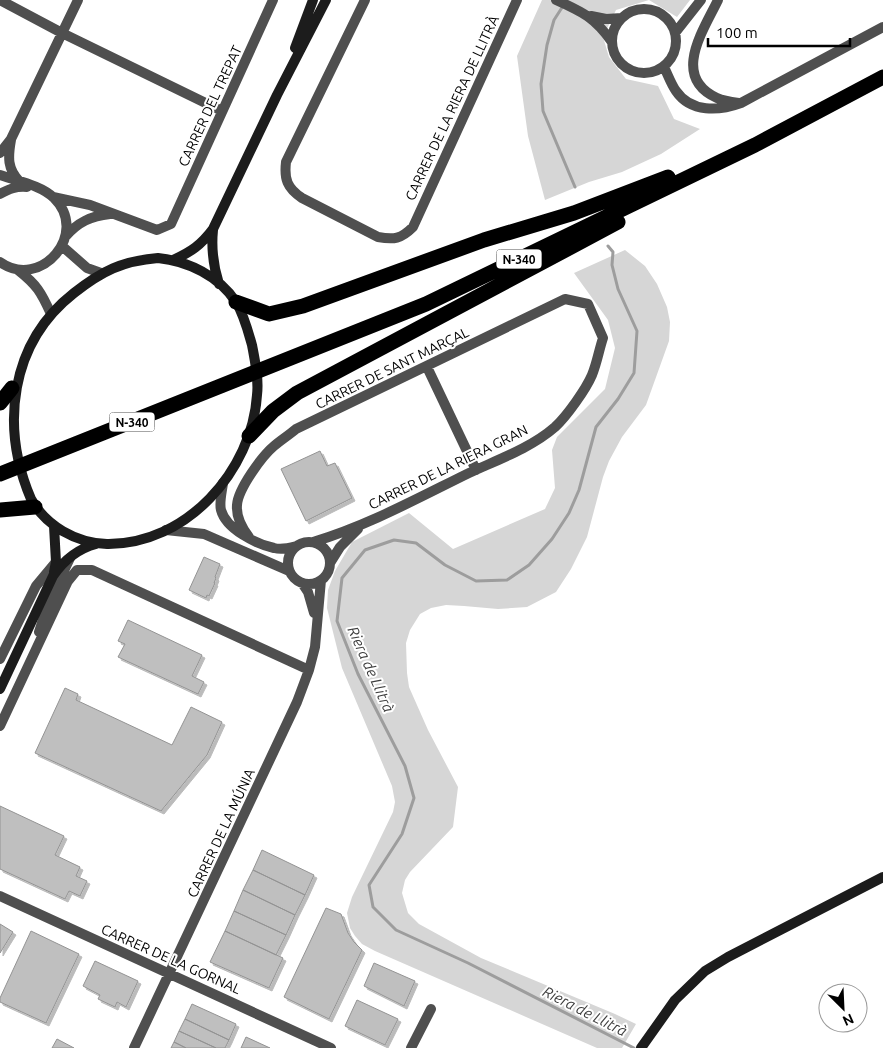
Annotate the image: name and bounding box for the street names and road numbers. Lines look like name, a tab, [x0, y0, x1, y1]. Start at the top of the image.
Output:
street label: CARRER DE LA RIERA DE LLITRÀ	[401, 12, 502, 203]
street label: CARRER DEL TREPAT	[175, 43, 245, 169]
road number: N-340	[496, 250, 542, 268]
street label: CARRER DE SANT MARÇAL	[313, 324, 471, 412]
road number: N-340	[110, 412, 154, 432]
street label: CARRER DE LA RIERA GRAN	[366, 421, 530, 513]
street label: CARRER DE LA MÚNIA	[183, 766, 258, 900]
street label: CARRER DE LA GORNAL	[99, 921, 243, 997]

